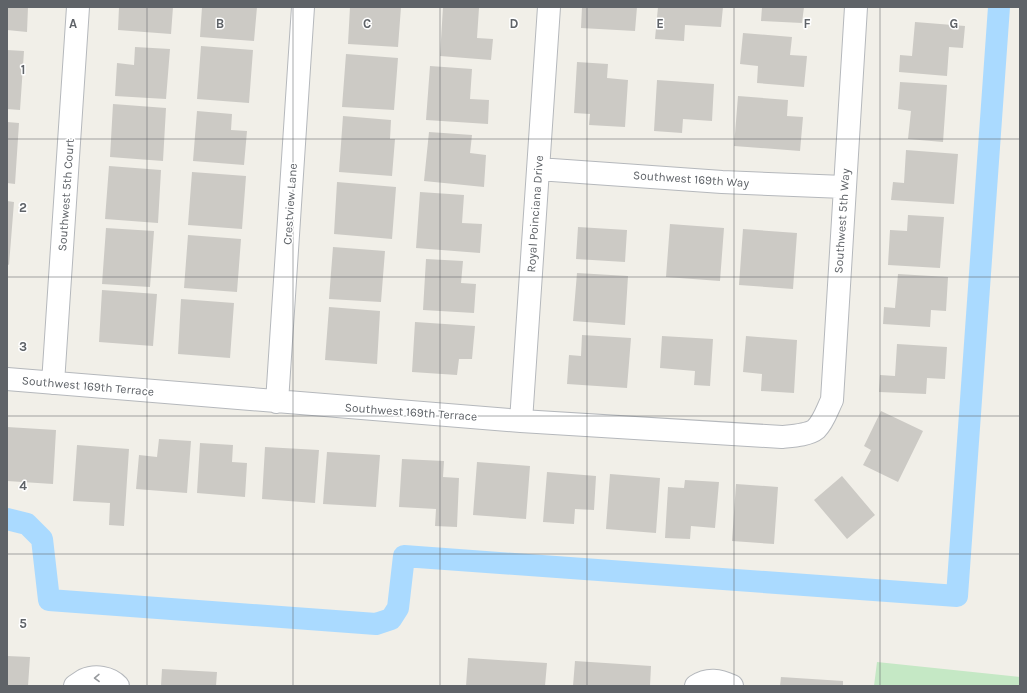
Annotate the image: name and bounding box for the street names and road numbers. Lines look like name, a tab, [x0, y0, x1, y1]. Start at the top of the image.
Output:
street label: Southwest 5th Court	[55, 138, 77, 252]
street label: Royal Poinciana Drive	[524, 155, 546, 273]
street label: Crestview Lane	[280, 163, 300, 245]
street label: Southwest 169th Way	[633, 168, 750, 190]
street label: Southwest 5th Way	[831, 168, 853, 274]
street label: Southwest 169th Terrace	[21, 373, 155, 399]
street label: Southwest 169th Terrace	[344, 400, 478, 424]

